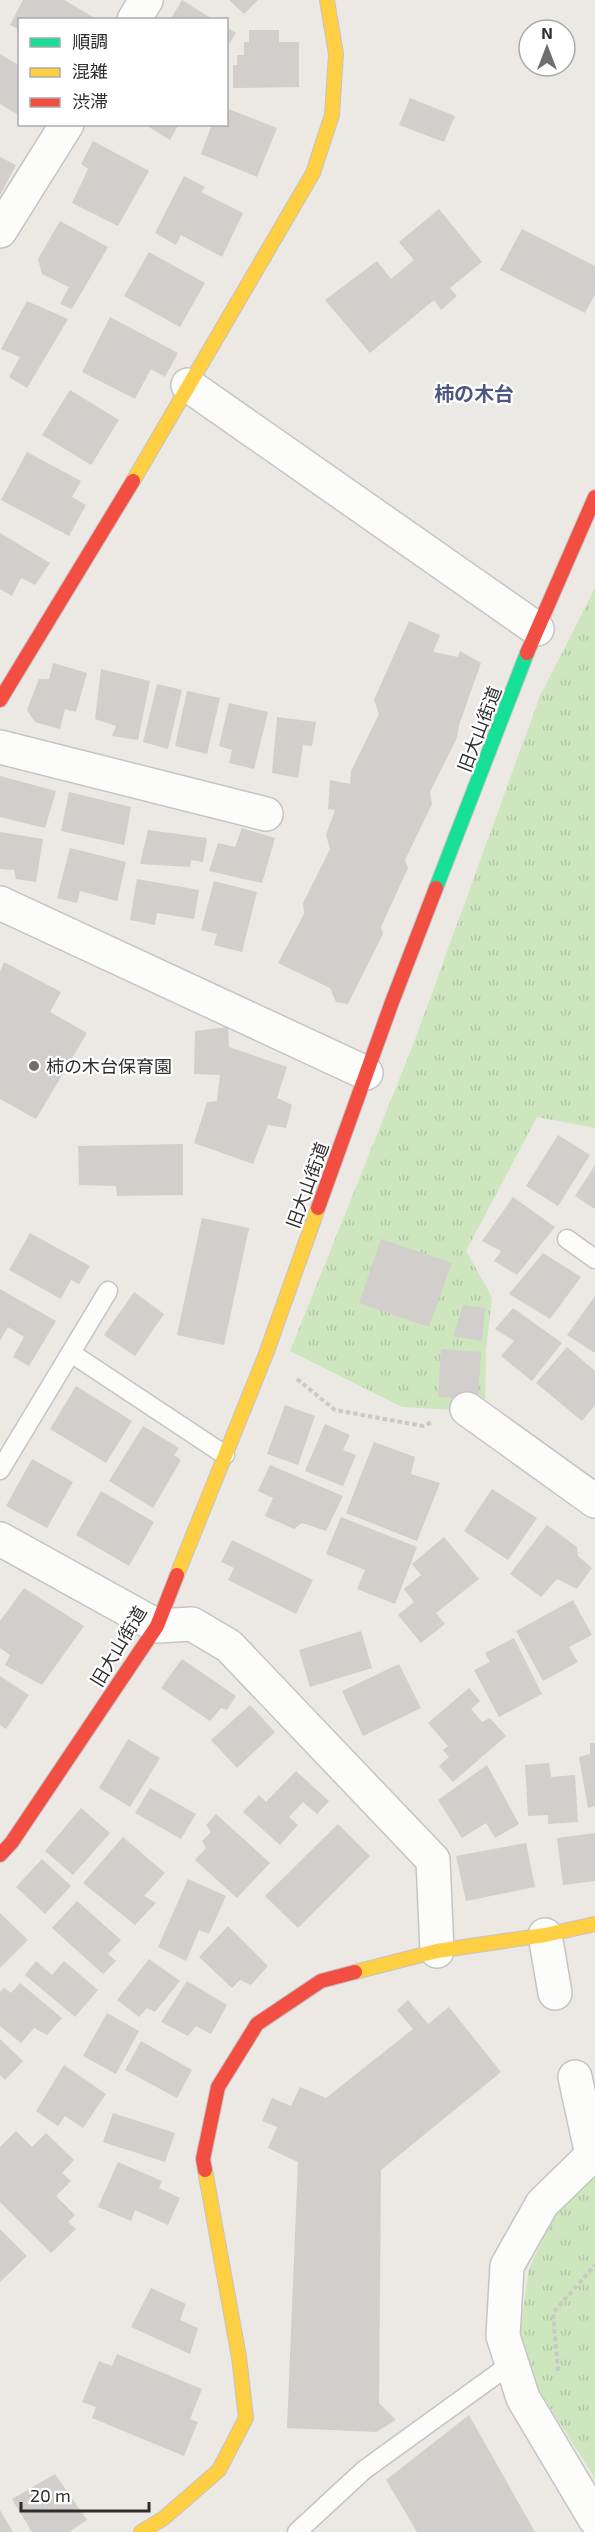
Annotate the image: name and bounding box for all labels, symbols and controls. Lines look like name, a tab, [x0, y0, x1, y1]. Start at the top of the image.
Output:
legend	[18, 18, 228, 126]
north arrow	[517, 18, 577, 78]
text: N	[541, 23, 553, 42]
text: 順調	[72, 30, 108, 52]
text: 混雑	[72, 60, 108, 82]
text: 渋滞	[72, 90, 108, 112]
district label: 柿の木台	[434, 381, 514, 405]
street label: 旧大山街道	[453, 683, 505, 775]
place label: 柿の木台保育園	[46, 1055, 172, 1077]
marker: 柿の木台保育園	[27, 1059, 41, 1073]
street label: 旧大山街道	[281, 1139, 333, 1231]
street label: 旧大山街道	[85, 1602, 151, 1690]
scale bar	[21, 2475, 148, 2513]
text: 20 m	[30, 2484, 71, 2506]

